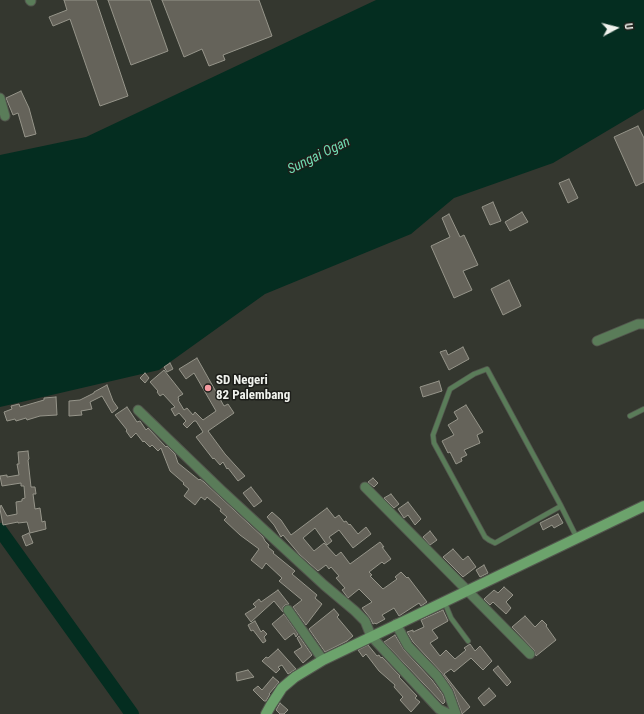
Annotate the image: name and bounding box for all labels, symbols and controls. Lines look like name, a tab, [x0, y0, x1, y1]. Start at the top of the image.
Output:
north arrow	[596, 8, 636, 48]
text: U	[622, 23, 635, 30]
water label: Sungai Ogan	[285, 134, 353, 178]
place label: SD Negeri 82 Palembang	[216, 373, 290, 404]
marker: SD Negeri 82 Palembang	[203, 383, 213, 393]

